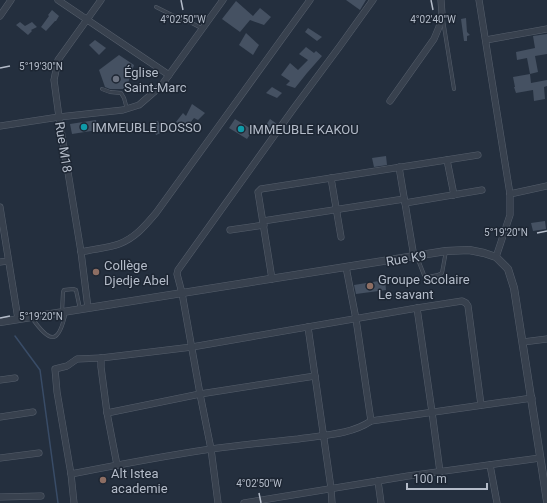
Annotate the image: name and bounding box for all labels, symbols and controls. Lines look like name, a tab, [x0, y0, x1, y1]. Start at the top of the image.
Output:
text: 4°02'50"W	[160, 14, 206, 25]
text: 4°02'40"W	[410, 14, 456, 25]
text: 5°19'30"N	[19, 61, 63, 72]
place label: Église Saint-Marc	[124, 65, 187, 95]
marker: Église Saint-Marc	[111, 74, 121, 84]
place label: IMMEUBLE DOSSO	[92, 120, 202, 135]
street label: Rue M18	[52, 121, 75, 174]
marker: IMMEUBLE DOSSO	[79, 122, 89, 132]
place label: IMMEUBLE KAKOU	[249, 122, 359, 137]
marker: IMMEUBLE KAKOU	[236, 124, 246, 134]
text: 5°19'20"N	[484, 227, 528, 238]
street label: Rue K9	[385, 248, 427, 269]
place label: Collège Djedje Abel	[104, 258, 169, 288]
marker: Collège Djedje Abel	[91, 267, 101, 277]
place label: Groupe Scolaire Le savant	[378, 272, 470, 302]
marker: Groupe Scolaire Le savant	[365, 281, 375, 291]
text: 5°19'20"N	[19, 311, 63, 322]
scale bar	[407, 465, 487, 491]
place label: Alt Istea academie	[111, 466, 168, 496]
text: 100 m	[413, 472, 447, 486]
marker: Alt Istea academie	[98, 475, 108, 485]
text: 4°02'50"W	[236, 478, 282, 489]

